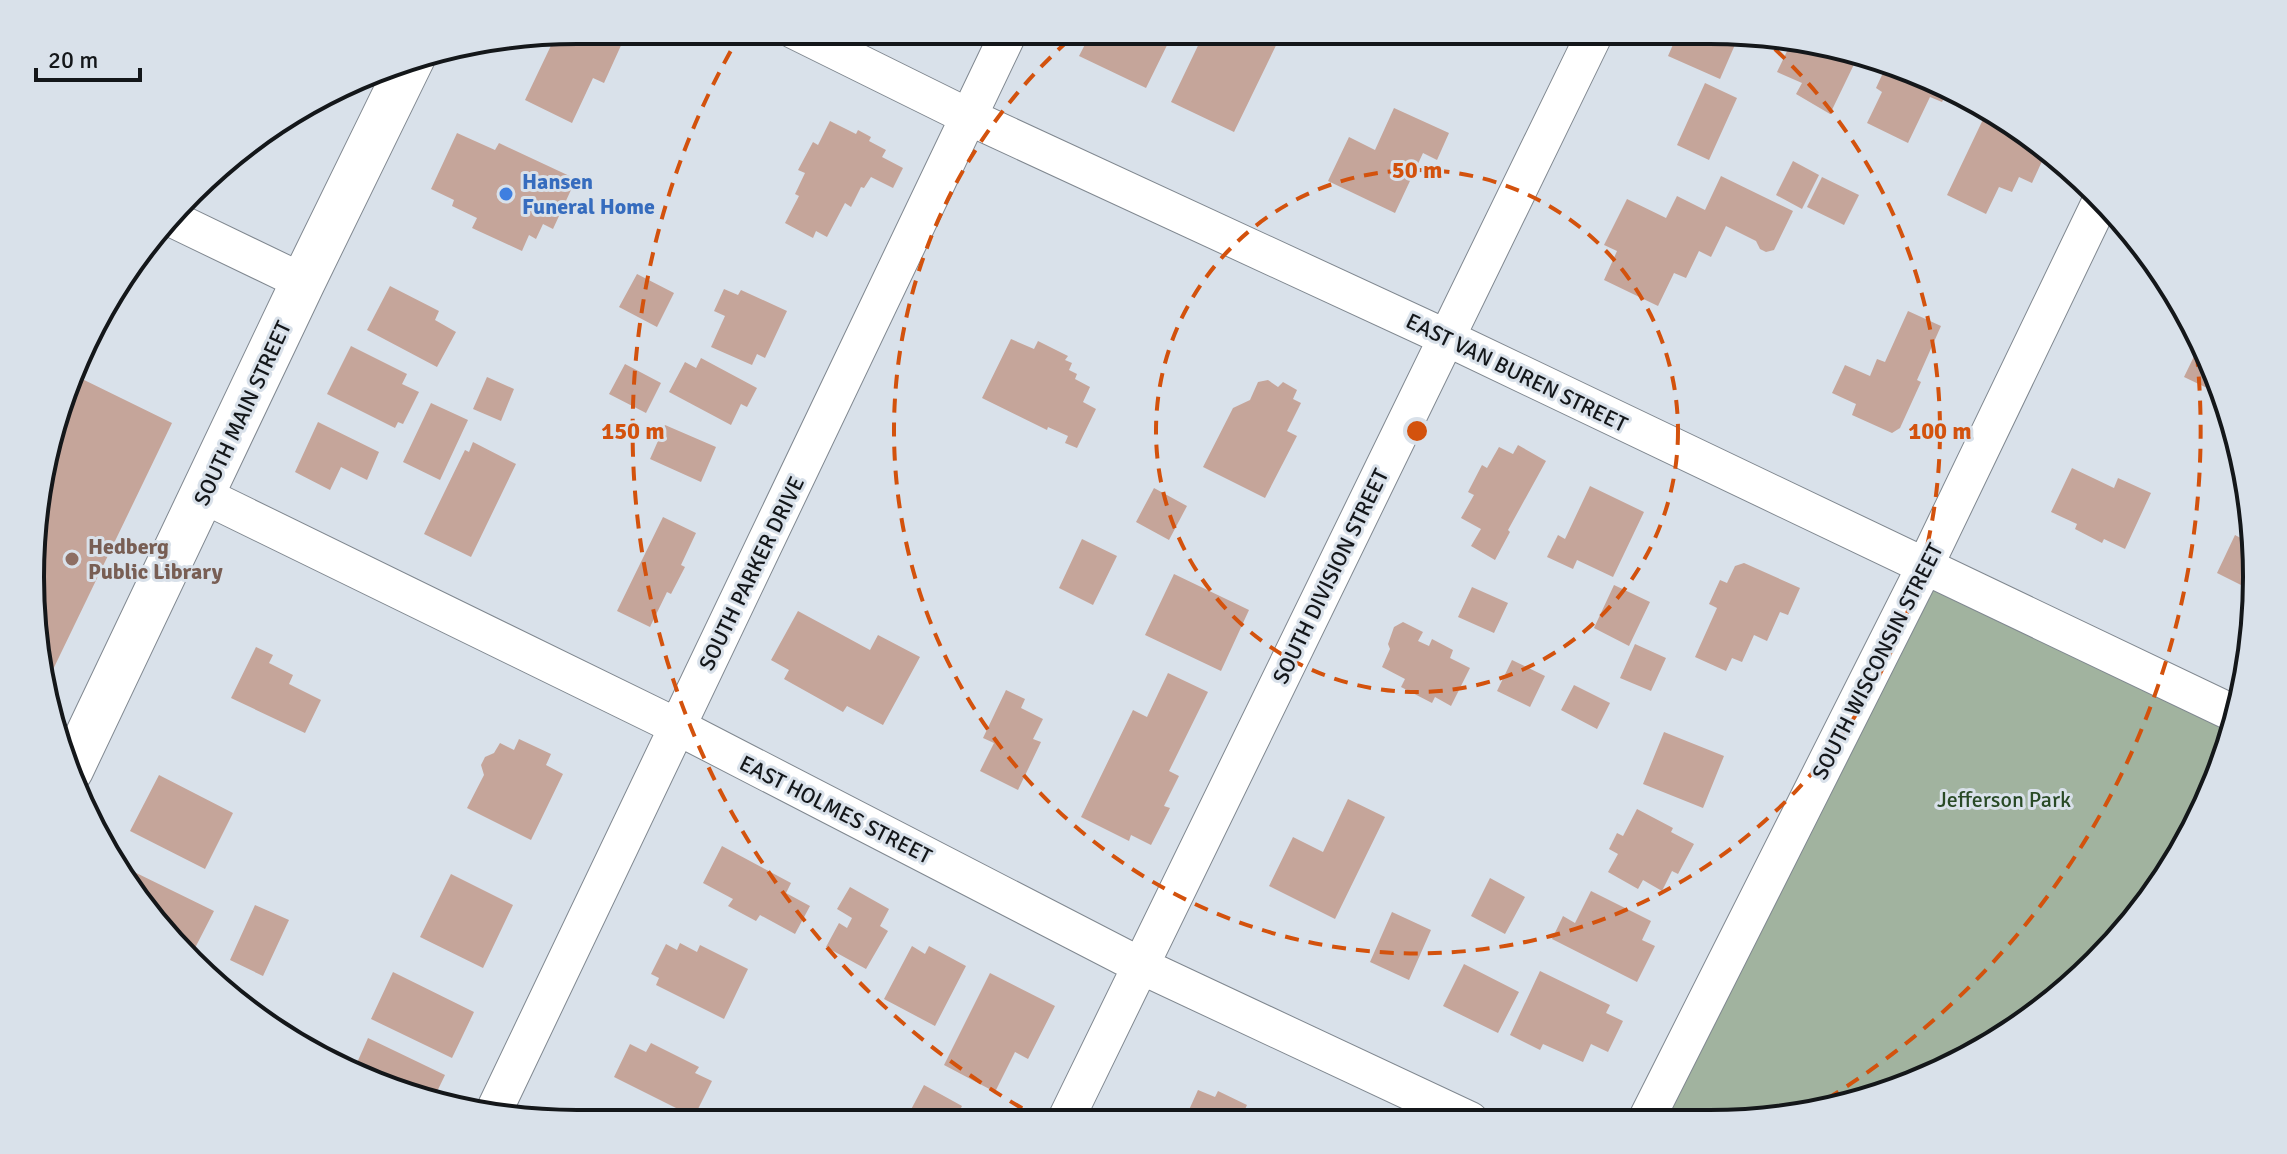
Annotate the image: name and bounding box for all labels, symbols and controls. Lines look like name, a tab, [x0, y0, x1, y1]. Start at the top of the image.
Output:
scale bar	[36, 32, 140, 82]
text: 20 m	[48, 45, 98, 75]
text: 50 m	[1392, 155, 1442, 185]
place label: Hansen Funeral Home	[522, 168, 655, 220]
marker: Hansen Funeral Home	[497, 185, 515, 203]
street label: EAST VAN BUREN STREET	[1402, 307, 1632, 438]
street label: SOUTH MAIN STREET	[188, 316, 297, 510]
text: 150 m	[601, 416, 665, 446]
text: 100 m	[1908, 416, 1972, 446]
centre of rings	[1403, 417, 1431, 445]
street label: SOUTH DIVISION STREET	[1267, 464, 1394, 688]
street label: SOUTH PARKER DRIVE	[693, 472, 810, 675]
place label: Hedberg Public Library	[88, 533, 223, 585]
street label: SOUTH WISCONSIN STREET	[1806, 538, 1949, 784]
marker: Hedberg Public Library	[63, 550, 81, 568]
street label: EAST HOLMES STREET	[735, 749, 937, 870]
park label: Jefferson Park	[1937, 786, 2071, 813]

